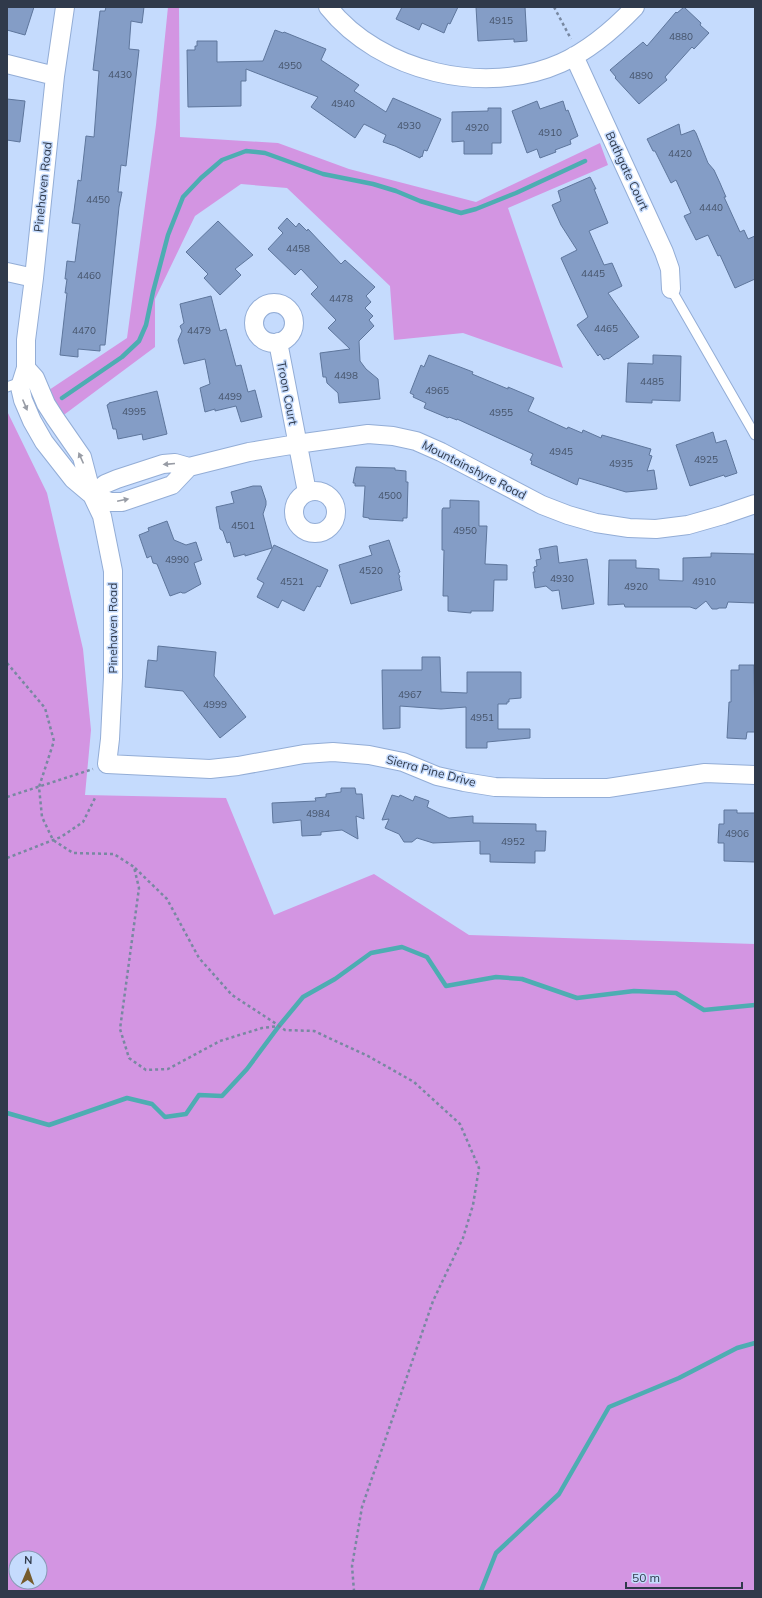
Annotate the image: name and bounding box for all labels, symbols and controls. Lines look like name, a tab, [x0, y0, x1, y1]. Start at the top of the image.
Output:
house number: 4915	[489, 14, 513, 27]
house number: 4880	[669, 30, 693, 43]
house number: 4950	[278, 59, 302, 72]
house number: 4430	[108, 68, 132, 81]
house number: 4890	[629, 69, 653, 82]
house number: 4940	[331, 97, 355, 110]
house number: 4930	[397, 119, 421, 132]
house number: 4920	[465, 121, 489, 134]
house number: 4910	[538, 126, 562, 139]
street label: Bathgate Court	[603, 129, 652, 213]
street label: Pinehaven Road	[30, 141, 55, 233]
house number: 4420	[668, 147, 692, 160]
house number: 4450	[86, 193, 110, 206]
house number: 4440	[699, 201, 723, 214]
house number: 4458	[286, 242, 310, 255]
house number: 4445	[581, 267, 605, 280]
house number: 4460	[77, 269, 101, 282]
house number: 4478	[329, 292, 353, 305]
house number: 4465	[594, 322, 618, 335]
house number: 4470	[72, 324, 96, 337]
house number: 4479	[187, 324, 211, 337]
street label: Troon Court	[274, 360, 301, 426]
house number: 4498	[334, 369, 358, 382]
house number: 4485	[640, 375, 664, 388]
house number: 4965	[425, 384, 449, 397]
house number: 4499	[218, 390, 242, 403]
one-way arrow	[23, 400, 29, 412]
house number: 4995	[122, 405, 146, 418]
house number: 4955	[489, 406, 513, 419]
street label: Mountainshyre Road	[420, 437, 529, 502]
house number: 4945	[549, 445, 573, 458]
one-way arrow	[78, 452, 84, 463]
house number: 4925	[694, 453, 718, 466]
house number: 4935	[609, 457, 633, 470]
one-way arrow	[163, 460, 175, 467]
house number: 4500	[378, 489, 402, 502]
one-way arrow	[117, 497, 130, 503]
house number: 4501	[231, 519, 255, 532]
house number: 4950	[453, 524, 477, 537]
house number: 4990	[165, 553, 189, 566]
house number: 4520	[359, 564, 383, 577]
house number: 4930	[550, 572, 574, 585]
house number: 4521	[280, 575, 304, 588]
house number: 4910	[692, 575, 716, 588]
house number: 4920	[624, 580, 648, 593]
street label: Pinehaven Road	[105, 583, 120, 673]
house number: 4967	[398, 688, 422, 701]
house number: 4999	[203, 698, 227, 711]
house number: 4951	[470, 711, 494, 724]
street label: Sierra Pine Drive	[385, 751, 478, 790]
house number: 4984	[306, 807, 330, 820]
house number: 4906	[725, 827, 749, 840]
house number: 4952	[501, 835, 525, 848]
north arrow	[8, 1550, 48, 1590]
text: N	[24, 1553, 33, 1567]
scale bar	[626, 1564, 742, 1590]
text: 50 m	[632, 1570, 660, 1585]

